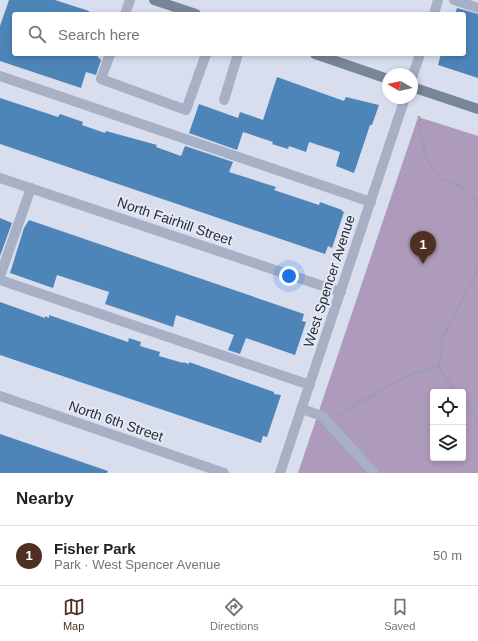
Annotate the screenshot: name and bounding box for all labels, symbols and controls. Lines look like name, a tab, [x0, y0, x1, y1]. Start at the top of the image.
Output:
search box	[12, 12, 466, 56]
icon: search	[26, 23, 48, 45]
text: Search here	[58, 26, 140, 43]
north arrow	[382, 68, 418, 104]
street label: North Fairhill Street	[115, 194, 235, 248]
street label: West Spencer Avenue	[300, 213, 358, 349]
pin: 1	[410, 231, 436, 264]
your location	[279, 266, 299, 286]
map controls	[430, 389, 466, 461]
button: locate	[430, 389, 466, 425]
street label: North 6th Street	[67, 397, 165, 445]
button: layers	[430, 425, 466, 461]
text: Nearby	[16, 489, 74, 508]
text: Fisher Park	[54, 540, 136, 557]
text: 1	[25, 548, 33, 563]
text: 50 m	[433, 548, 462, 563]
text: Park · West Spencer Avenue	[54, 557, 220, 572]
tab: Map	[63, 596, 85, 632]
tab: Directions	[210, 596, 259, 632]
tab: Saved	[384, 596, 415, 632]

